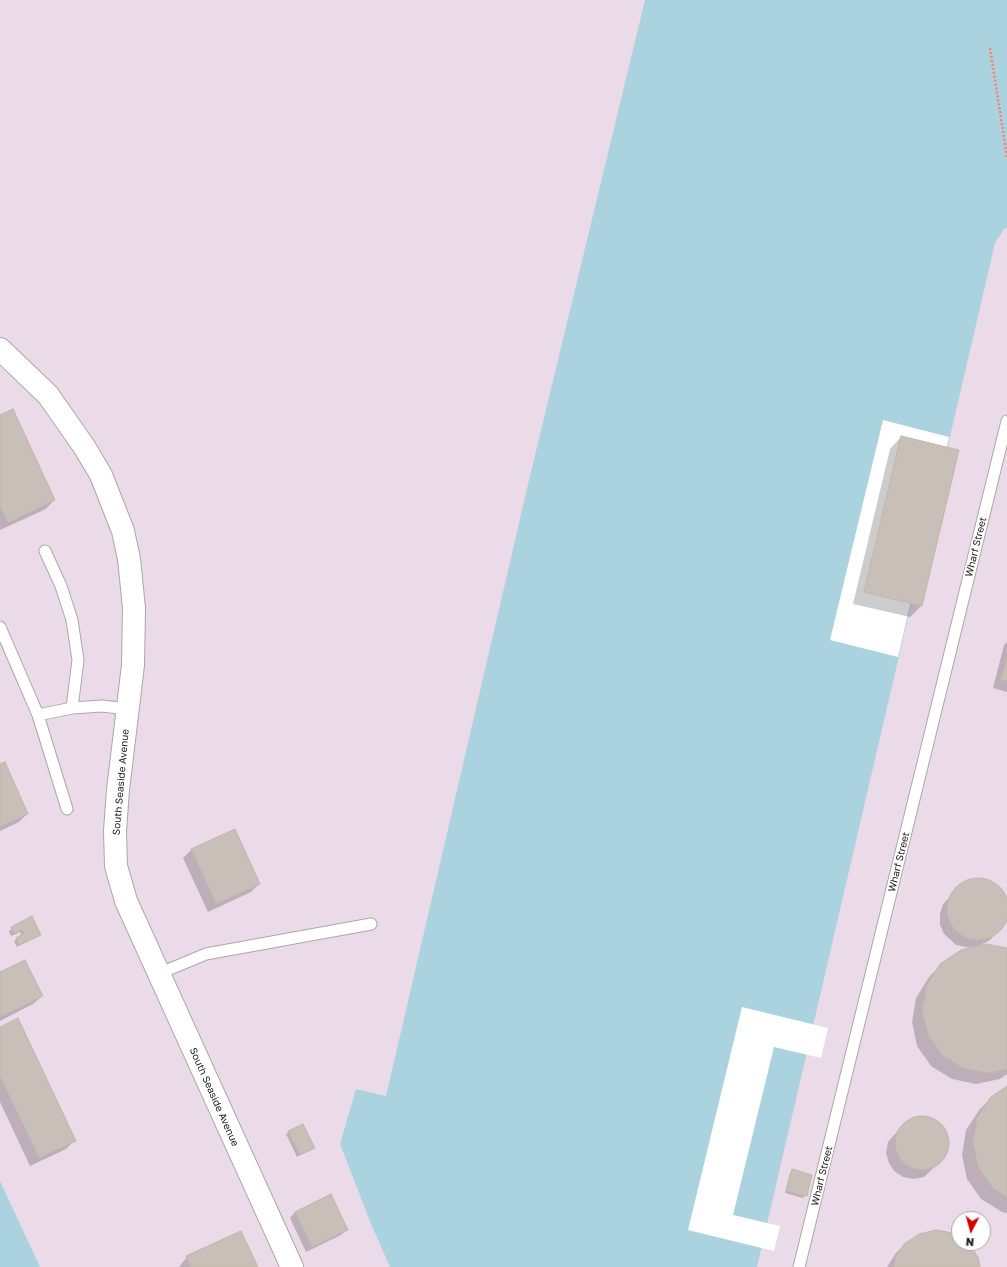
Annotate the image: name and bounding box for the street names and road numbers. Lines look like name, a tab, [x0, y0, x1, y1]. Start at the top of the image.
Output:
street label: Wharf Street	[963, 516, 989, 578]
street label: South Seaside Avenue	[110, 728, 132, 836]
street label: Wharf Street	[886, 831, 912, 893]
street label: South Seaside Avenue	[187, 1046, 241, 1148]
street label: Wharf Street	[809, 1145, 835, 1207]

